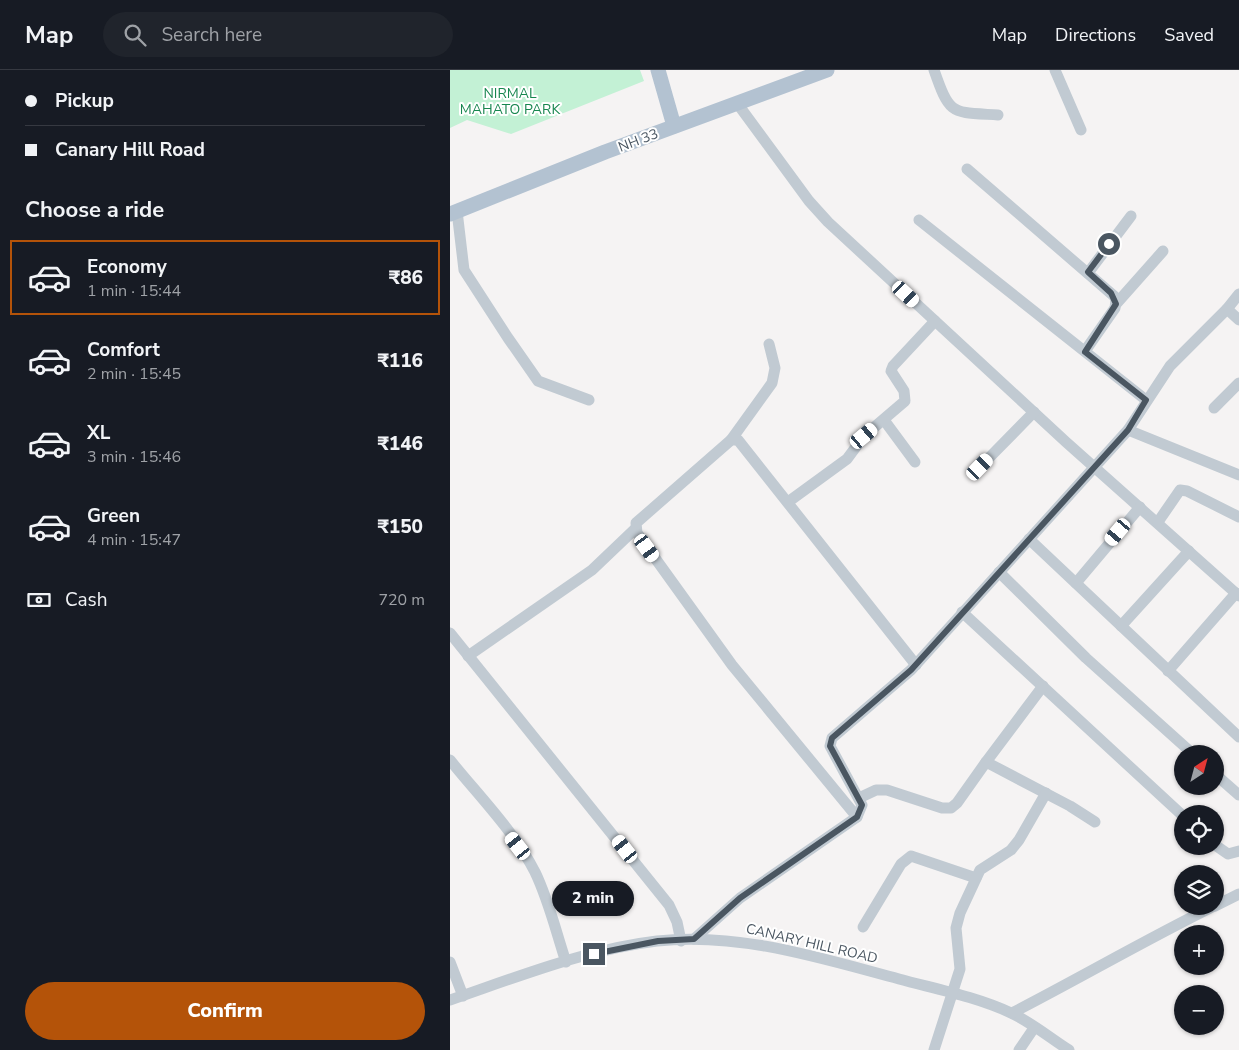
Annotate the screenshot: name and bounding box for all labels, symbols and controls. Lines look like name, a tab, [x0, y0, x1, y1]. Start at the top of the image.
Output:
search box	[103, 12, 453, 57]
text: Map	[25, 19, 73, 51]
icon: search	[121, 21, 149, 49]
text: Search here	[161, 22, 262, 48]
text: Map	[992, 23, 1027, 47]
text: Directions	[1055, 23, 1136, 47]
text: Saved	[1164, 23, 1214, 47]
park label: NIRMAL MAHATO PARK	[460, 84, 560, 119]
text: Pickup	[55, 88, 114, 114]
street label: NH 33	[615, 124, 661, 157]
text: Canary Hill Road	[55, 137, 205, 163]
text: Choose a ride	[25, 195, 164, 225]
route start	[1098, 233, 1120, 255]
text: Economy	[87, 254, 167, 280]
icon: car	[27, 255, 72, 300]
text: ₹86	[389, 265, 423, 291]
car	[889, 278, 922, 310]
text: 1 min · 15:44	[87, 280, 181, 302]
text: Comfort	[87, 337, 160, 363]
icon: car	[27, 338, 72, 383]
text: ₹116	[377, 348, 423, 374]
text: 2 min · 15:45	[87, 363, 181, 385]
text: XL	[87, 420, 110, 446]
icon: car	[27, 421, 72, 466]
car	[847, 421, 880, 451]
text: ₹146	[377, 431, 423, 457]
text: 3 min · 15:46	[87, 446, 181, 468]
car	[964, 451, 995, 483]
text: Green	[87, 503, 140, 529]
icon: car	[27, 504, 72, 549]
text: ₹150	[377, 514, 423, 540]
car	[1102, 516, 1133, 548]
text: 4 min · 15:47	[87, 529, 181, 551]
car	[632, 531, 661, 565]
icon: cash	[25, 586, 53, 614]
text: Cash	[65, 587, 107, 613]
text: 720 m	[378, 589, 425, 611]
north arrow	[1174, 745, 1224, 795]
map controls	[1174, 745, 1224, 1035]
button: locate	[1174, 805, 1224, 855]
car	[502, 830, 533, 862]
car	[609, 833, 640, 865]
button: layers	[1174, 865, 1224, 915]
callout: 2 min	[553, 882, 635, 916]
text: 2 min	[572, 887, 614, 909]
street label: CANARY HILL ROAD	[744, 919, 880, 968]
button: +	[1174, 925, 1224, 975]
route end	[583, 943, 605, 965]
button: Confirm	[25, 982, 425, 1040]
button: −	[1174, 985, 1224, 1035]

